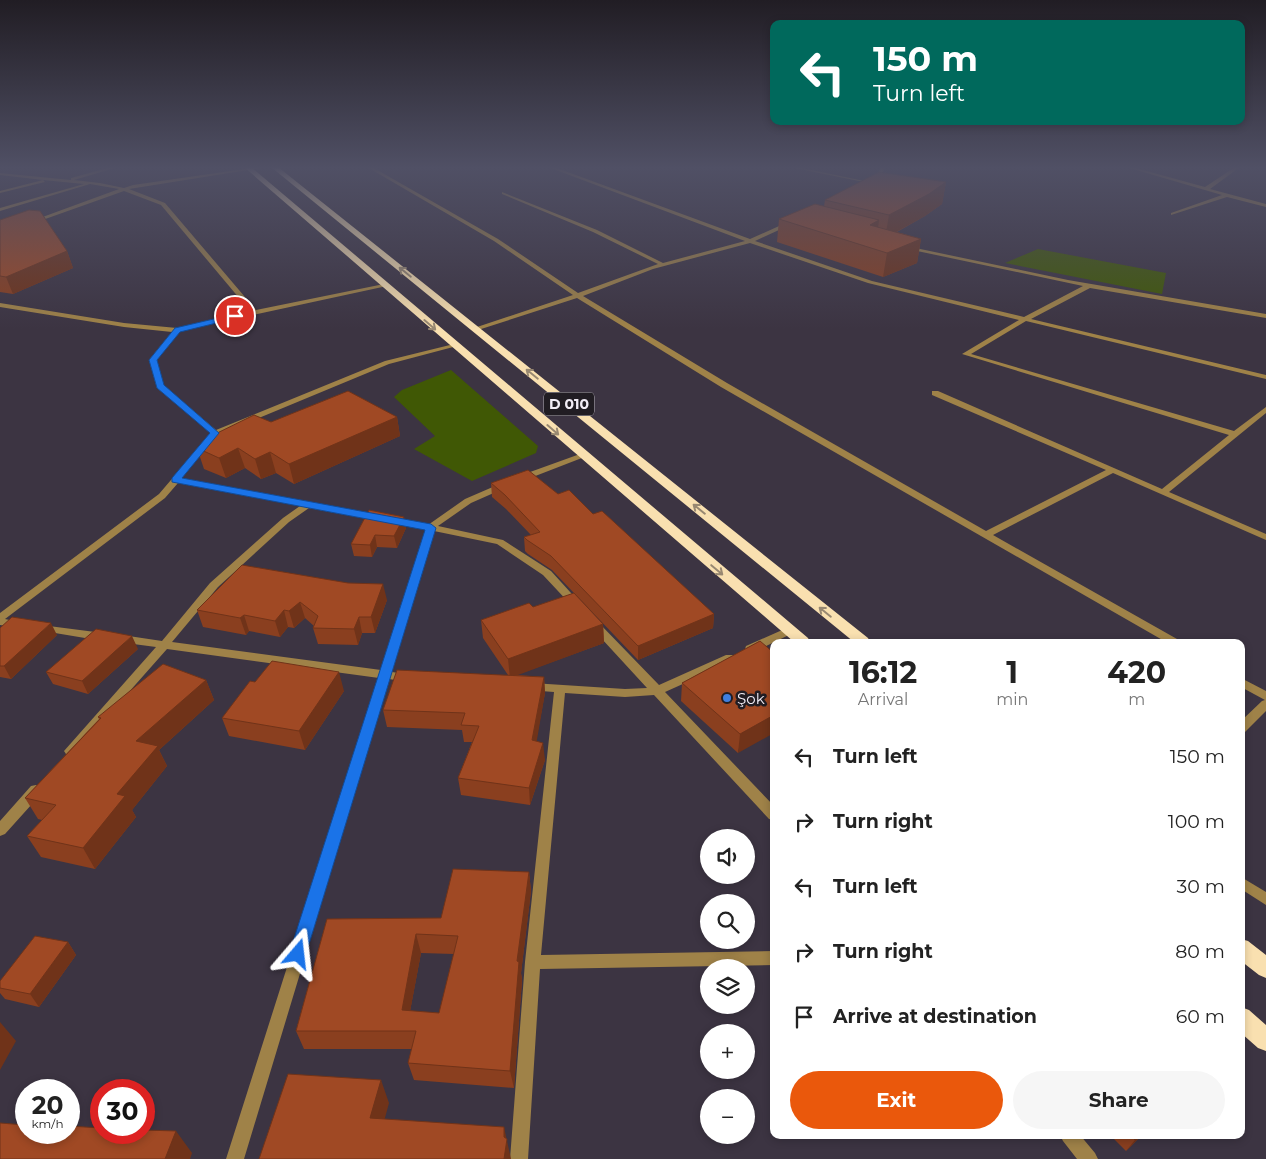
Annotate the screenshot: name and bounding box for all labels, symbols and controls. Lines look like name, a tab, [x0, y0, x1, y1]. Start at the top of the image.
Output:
text: 150 m	[873, 37, 978, 80]
icon: left	[790, 40, 855, 105]
text: Turn left	[873, 80, 965, 107]
one-way arrow	[399, 267, 412, 278]
pin	[214, 295, 256, 337]
icon: arrive	[221, 302, 249, 330]
one-way arrow	[423, 319, 436, 330]
one-way arrow	[526, 368, 539, 379]
road number: D 010	[544, 392, 594, 416]
one-way arrow	[547, 425, 560, 436]
one-way arrow	[693, 504, 706, 515]
one-way arrow	[710, 564, 723, 575]
one-way arrow	[819, 606, 832, 617]
text: 16:12	[849, 654, 917, 691]
text: 1	[1006, 654, 1018, 691]
text: 420	[1107, 654, 1166, 691]
place label: Şok	[737, 689, 765, 708]
text: Arrival	[858, 690, 908, 709]
text: min	[996, 690, 1028, 709]
text: m	[1128, 690, 1145, 709]
marker: Şok	[721, 692, 733, 704]
icon: left	[790, 743, 818, 771]
text: Turn left	[833, 745, 918, 768]
text: 150 m	[1170, 745, 1225, 768]
icon: right	[790, 808, 818, 836]
text: Turn right	[833, 810, 933, 833]
text: 100 m	[1168, 810, 1225, 833]
map controls	[700, 829, 755, 1144]
button: sound	[700, 829, 755, 884]
icon: left	[790, 873, 818, 901]
text: Turn left	[833, 875, 918, 898]
text: 30 m	[1177, 875, 1225, 898]
button: search	[700, 894, 755, 949]
position arrow	[271, 927, 323, 979]
icon: right	[790, 938, 818, 966]
text: Turn right	[833, 940, 933, 963]
text: 80 m	[1175, 940, 1225, 963]
button: layers	[700, 959, 755, 1014]
icon: arrive	[790, 1003, 818, 1031]
text: Arrive at destination	[833, 1005, 1037, 1028]
text: 60 m	[1176, 1005, 1225, 1028]
button: +	[700, 1024, 755, 1079]
button: Exit	[790, 1071, 1003, 1129]
button: Share	[1013, 1071, 1225, 1129]
speed limit sign: 30	[90, 1079, 155, 1144]
button: −	[700, 1089, 755, 1144]
text: 20	[32, 1090, 63, 1120]
text: km/h	[31, 1116, 64, 1131]

